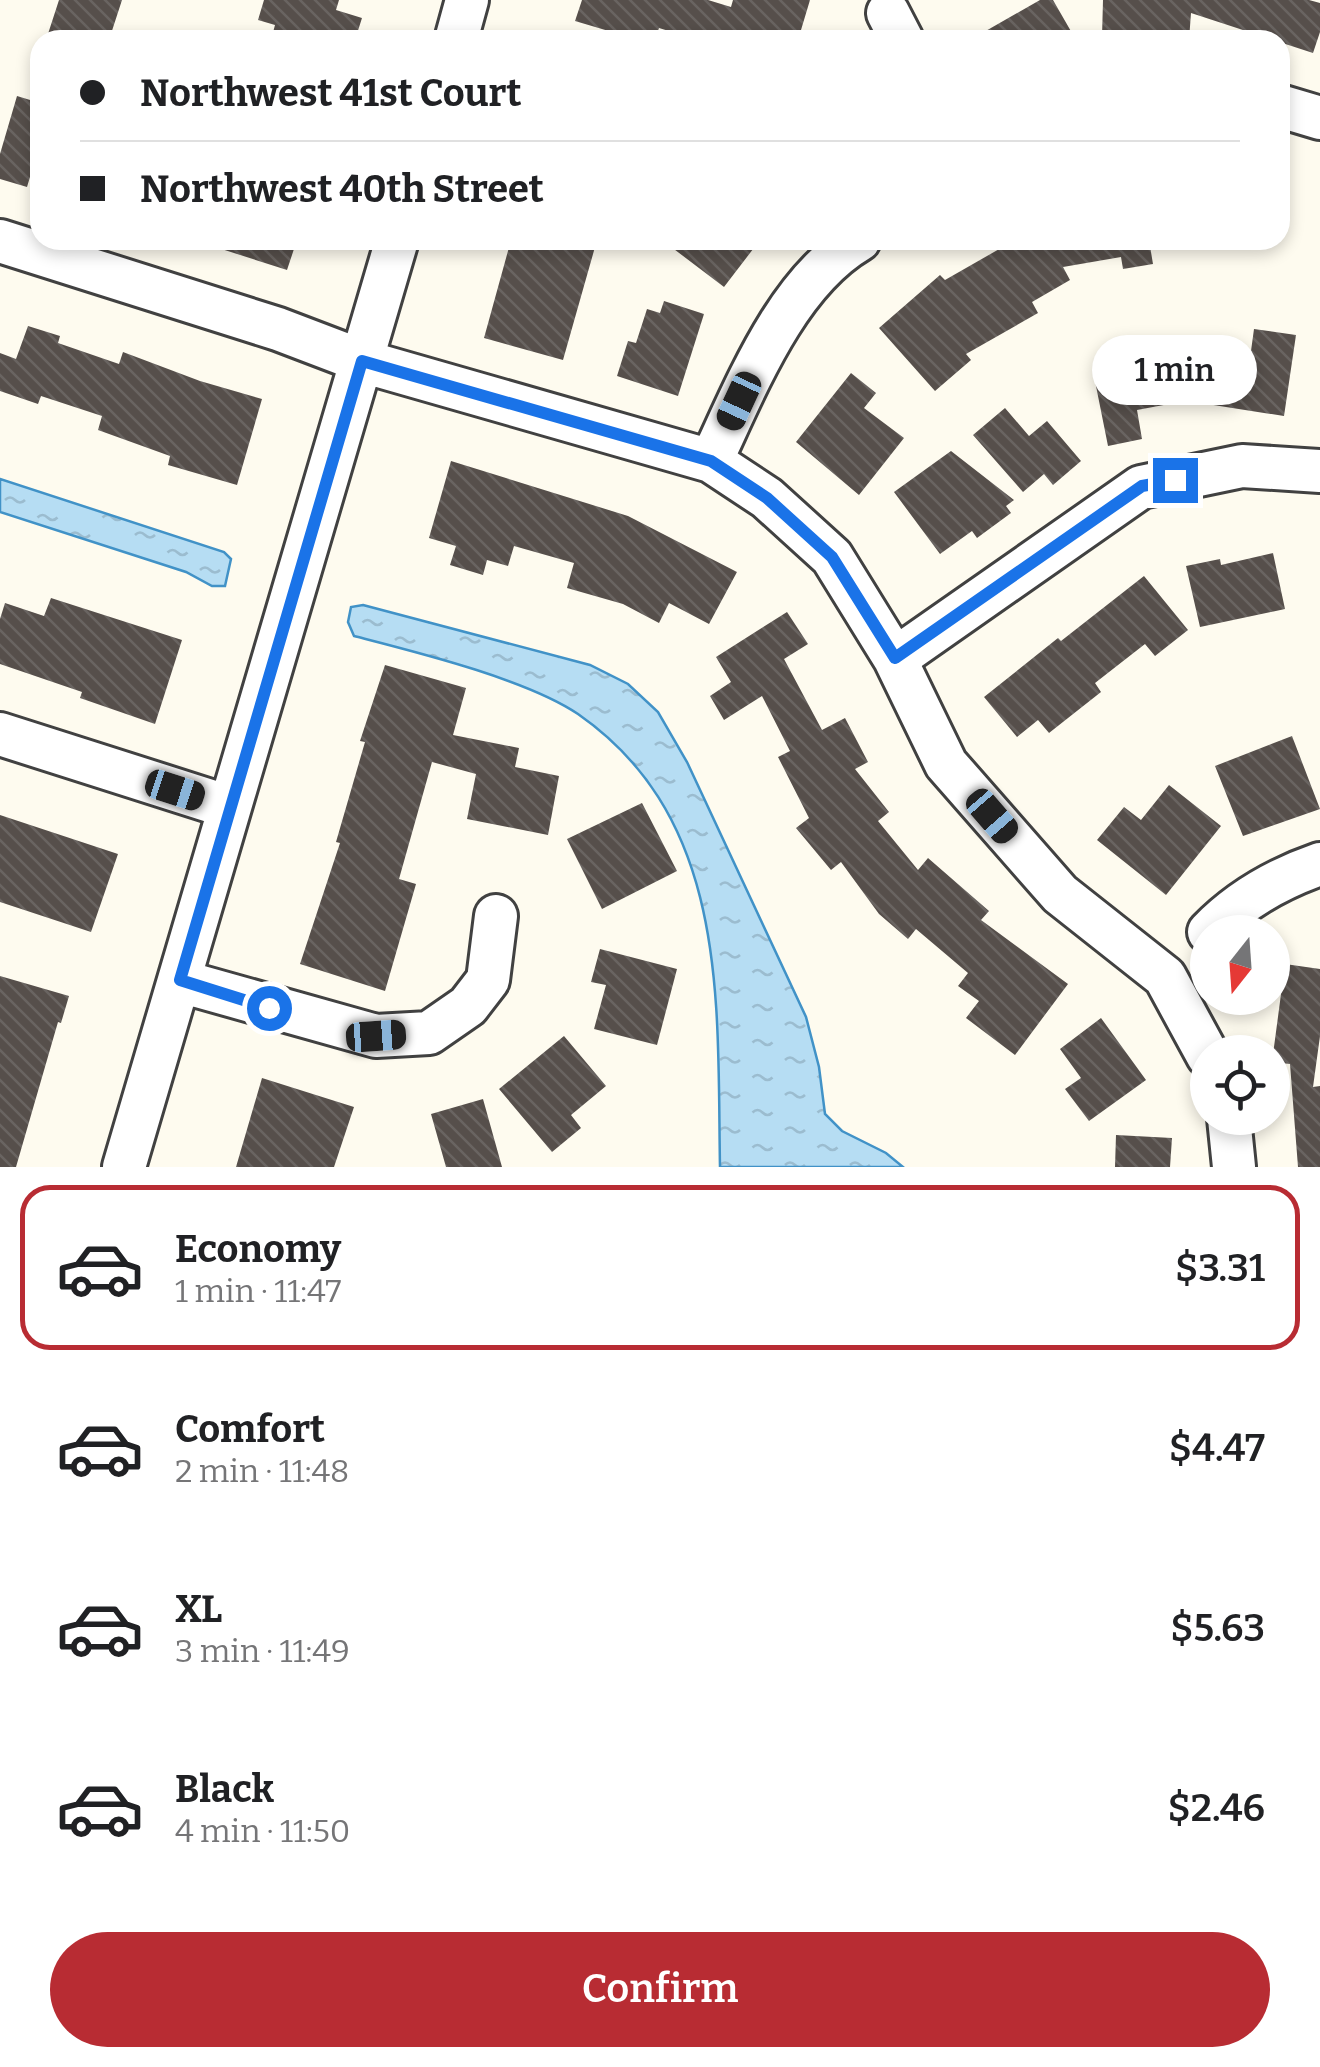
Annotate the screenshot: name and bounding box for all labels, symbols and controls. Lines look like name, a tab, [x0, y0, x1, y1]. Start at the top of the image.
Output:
text: Northwest 41st Court	[140, 70, 521, 116]
text: Northwest 40th Street	[140, 166, 544, 212]
callout: 1 min	[1092, 335, 1258, 405]
text: 1 min	[1134, 351, 1215, 389]
car	[713, 367, 765, 435]
route end	[1153, 458, 1198, 503]
car	[142, 766, 208, 814]
car	[961, 784, 1023, 848]
north arrow	[1190, 915, 1290, 1015]
map controls	[1190, 915, 1290, 1135]
route start	[247, 986, 292, 1031]
car	[345, 1019, 407, 1053]
button: locate	[1190, 1035, 1290, 1135]
icon: car	[55, 1223, 145, 1313]
text: Economy	[175, 1226, 341, 1272]
text: $3.31	[1175, 1245, 1265, 1291]
text: 1 min · 11:47	[175, 1272, 341, 1310]
icon: car	[55, 1403, 145, 1493]
text: Comfort	[175, 1406, 325, 1452]
text: $4.47	[1169, 1425, 1265, 1471]
text: 2 min · 11:48	[175, 1452, 349, 1490]
icon: car	[55, 1583, 145, 1673]
text: XL	[175, 1586, 222, 1632]
text: $5.63	[1170, 1605, 1265, 1651]
text: 3 min · 11:49	[175, 1632, 350, 1670]
icon: car	[55, 1763, 145, 1853]
text: Black	[175, 1766, 274, 1812]
text: $2.46	[1168, 1785, 1265, 1831]
text: 4 min · 11:50	[175, 1812, 350, 1850]
button: Confirm	[50, 1932, 1270, 2047]

